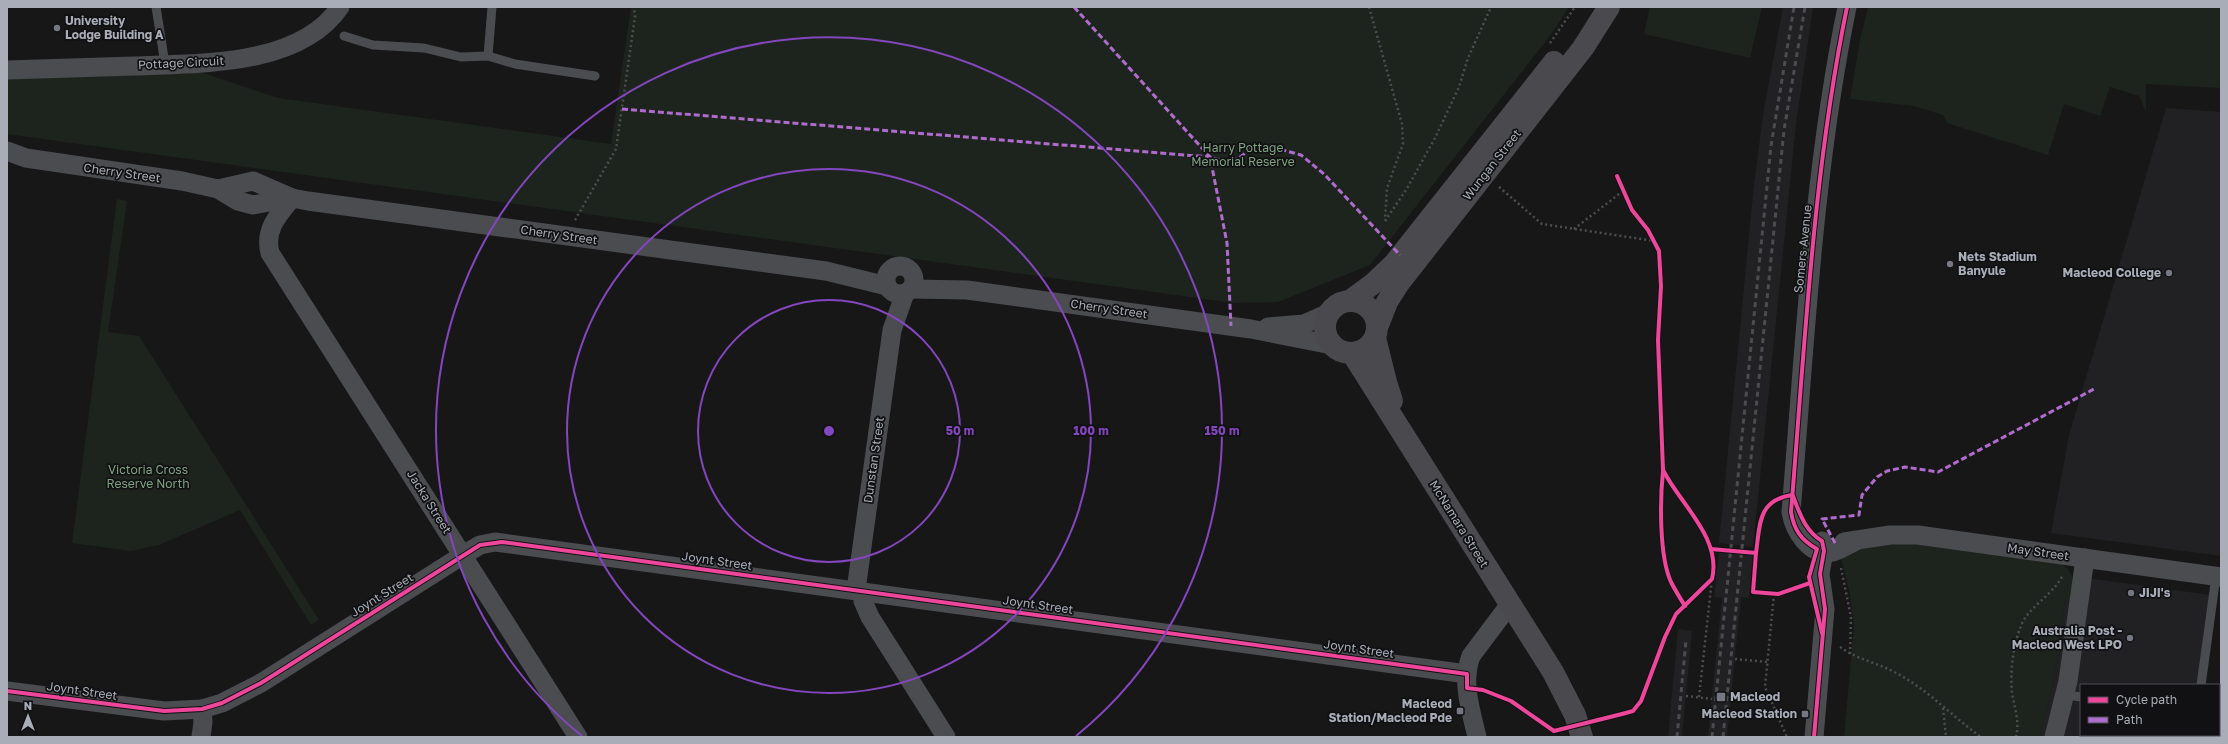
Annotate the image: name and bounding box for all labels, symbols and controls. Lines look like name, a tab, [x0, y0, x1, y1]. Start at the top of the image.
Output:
place label: University Lodge Building A	[65, 13, 164, 42]
marker: University Lodge Building A	[52, 23, 62, 33]
street label: Pottage Circuit	[137, 53, 225, 72]
street label: Wungan Street	[1459, 126, 1524, 203]
park label: Harry Pottage Memorial Reserve	[1191, 140, 1295, 169]
street label: Cherry Street	[83, 160, 162, 185]
street label: Somers Avenue	[1790, 204, 1815, 294]
street label: Cherry Street	[520, 222, 599, 247]
place label: Nets Stadium Banyule	[1958, 249, 2037, 278]
marker: Nets Stadium Banyule	[1945, 259, 1955, 269]
place label: Macleod College	[2063, 265, 2161, 280]
marker: Macleod College	[2164, 268, 2174, 278]
street label: Cherry Street	[1070, 296, 1149, 321]
street label: Dunstan Street	[860, 416, 887, 504]
text: 50 m	[946, 423, 974, 438]
text: 100 m	[1073, 423, 1109, 438]
text: 150 m	[1205, 423, 1239, 438]
centre of rings	[822, 424, 836, 438]
park label: Victoria Cross Reserve North	[106, 462, 190, 491]
street label: Jacka Street	[404, 467, 455, 536]
street label: McNamara Street	[1427, 477, 1492, 570]
street label: May Street	[2006, 540, 2070, 563]
street label: Joynt Street	[681, 548, 753, 573]
street label: Joynt Street	[348, 569, 416, 620]
place label: JIJI's	[2139, 585, 2171, 600]
marker: JIJI's	[2126, 588, 2136, 598]
street label: Joynt Street	[1002, 592, 1074, 617]
place label: Australia Post - Macleod West LPO	[2012, 623, 2122, 652]
marker: Australia Post - Macleod West LPO	[2125, 633, 2135, 643]
street label: Joynt Street	[1323, 636, 1395, 661]
street label: Joynt Street	[46, 678, 118, 703]
legend	[2080, 684, 2220, 736]
place label: Macleod	[1730, 689, 1780, 704]
marker: Macleod	[1715, 691, 1727, 703]
text: Cycle path	[2116, 692, 2177, 707]
north arrow	[8, 696, 48, 736]
place label: Macleod Station/Macleod Pde	[1328, 696, 1452, 725]
text: N	[24, 699, 32, 712]
marker: Macleod Station/Macleod Pde	[1455, 706, 1465, 716]
place label: Macleod Station	[1702, 706, 1797, 721]
marker: Macleod Station	[1800, 709, 1810, 719]
text: Path	[2116, 712, 2143, 727]

